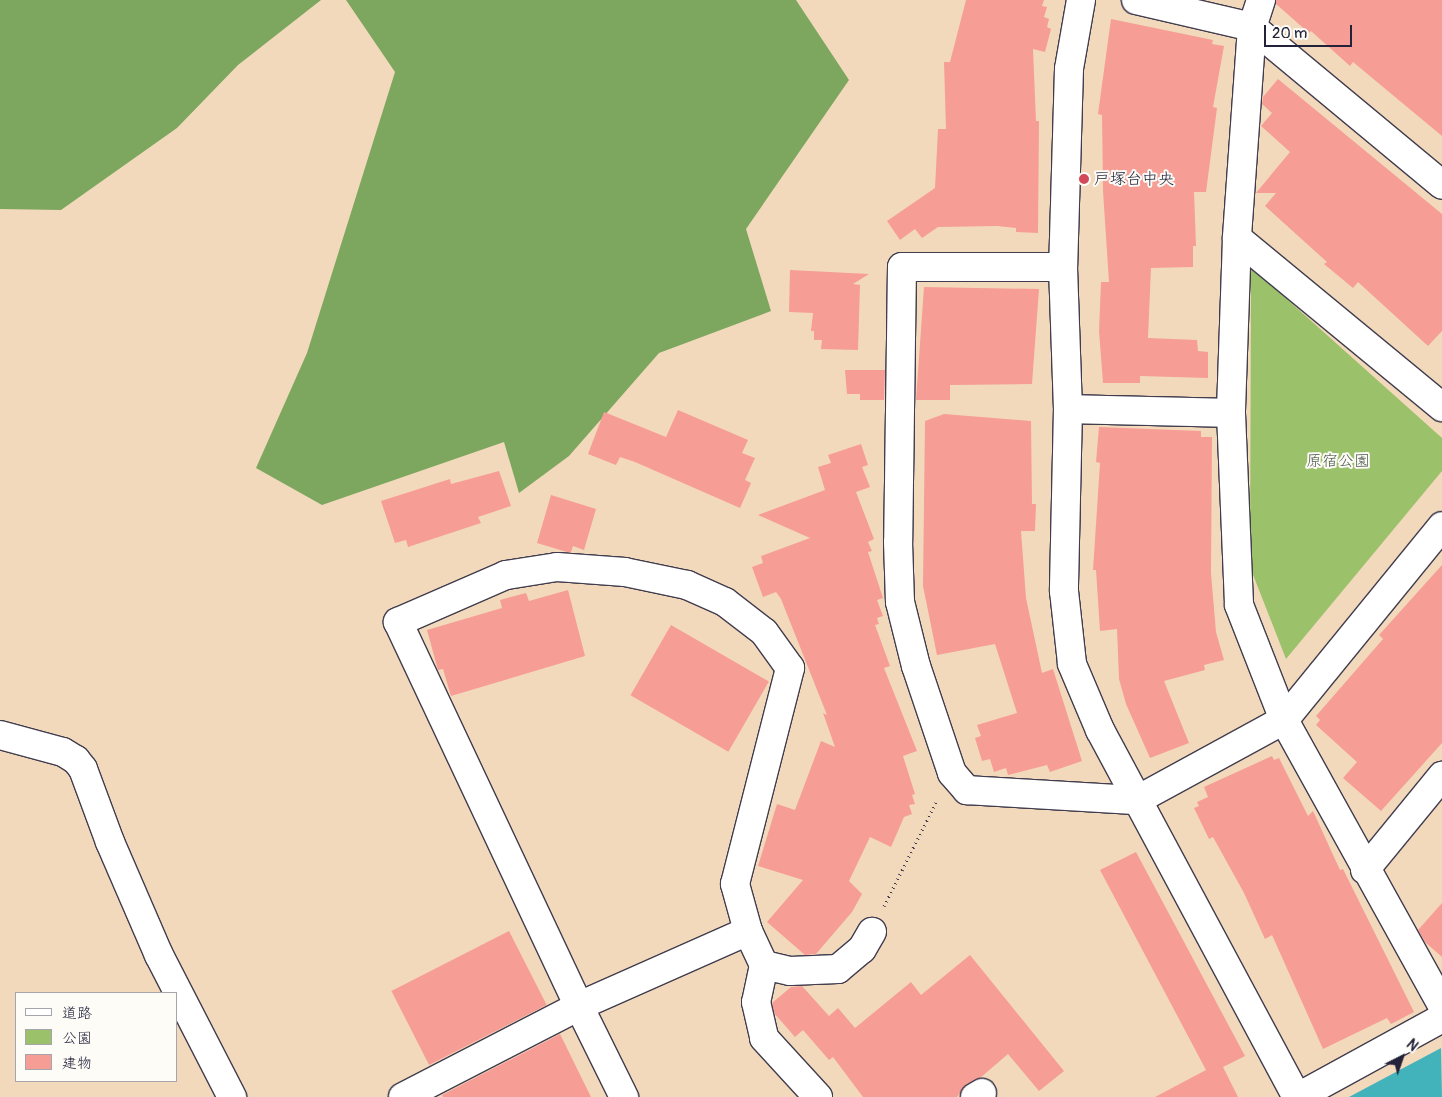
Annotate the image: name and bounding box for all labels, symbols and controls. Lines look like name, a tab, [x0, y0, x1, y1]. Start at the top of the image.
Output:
scale bar	[1267, 15, 1354, 47]
text: 20 m	[1272, 24, 1307, 43]
place label: 戸塚台中央	[1094, 169, 1174, 189]
marker: 戸塚台中央	[1078, 173, 1090, 185]
park label: 原宿公園	[1306, 451, 1370, 471]
legend	[15, 992, 178, 1082]
text: 道路	[62, 1004, 92, 1023]
text: 公園	[62, 1029, 92, 1048]
north arrow	[1377, 1032, 1427, 1082]
text: N	[1403, 1036, 1421, 1055]
text: 建物	[62, 1054, 92, 1073]

